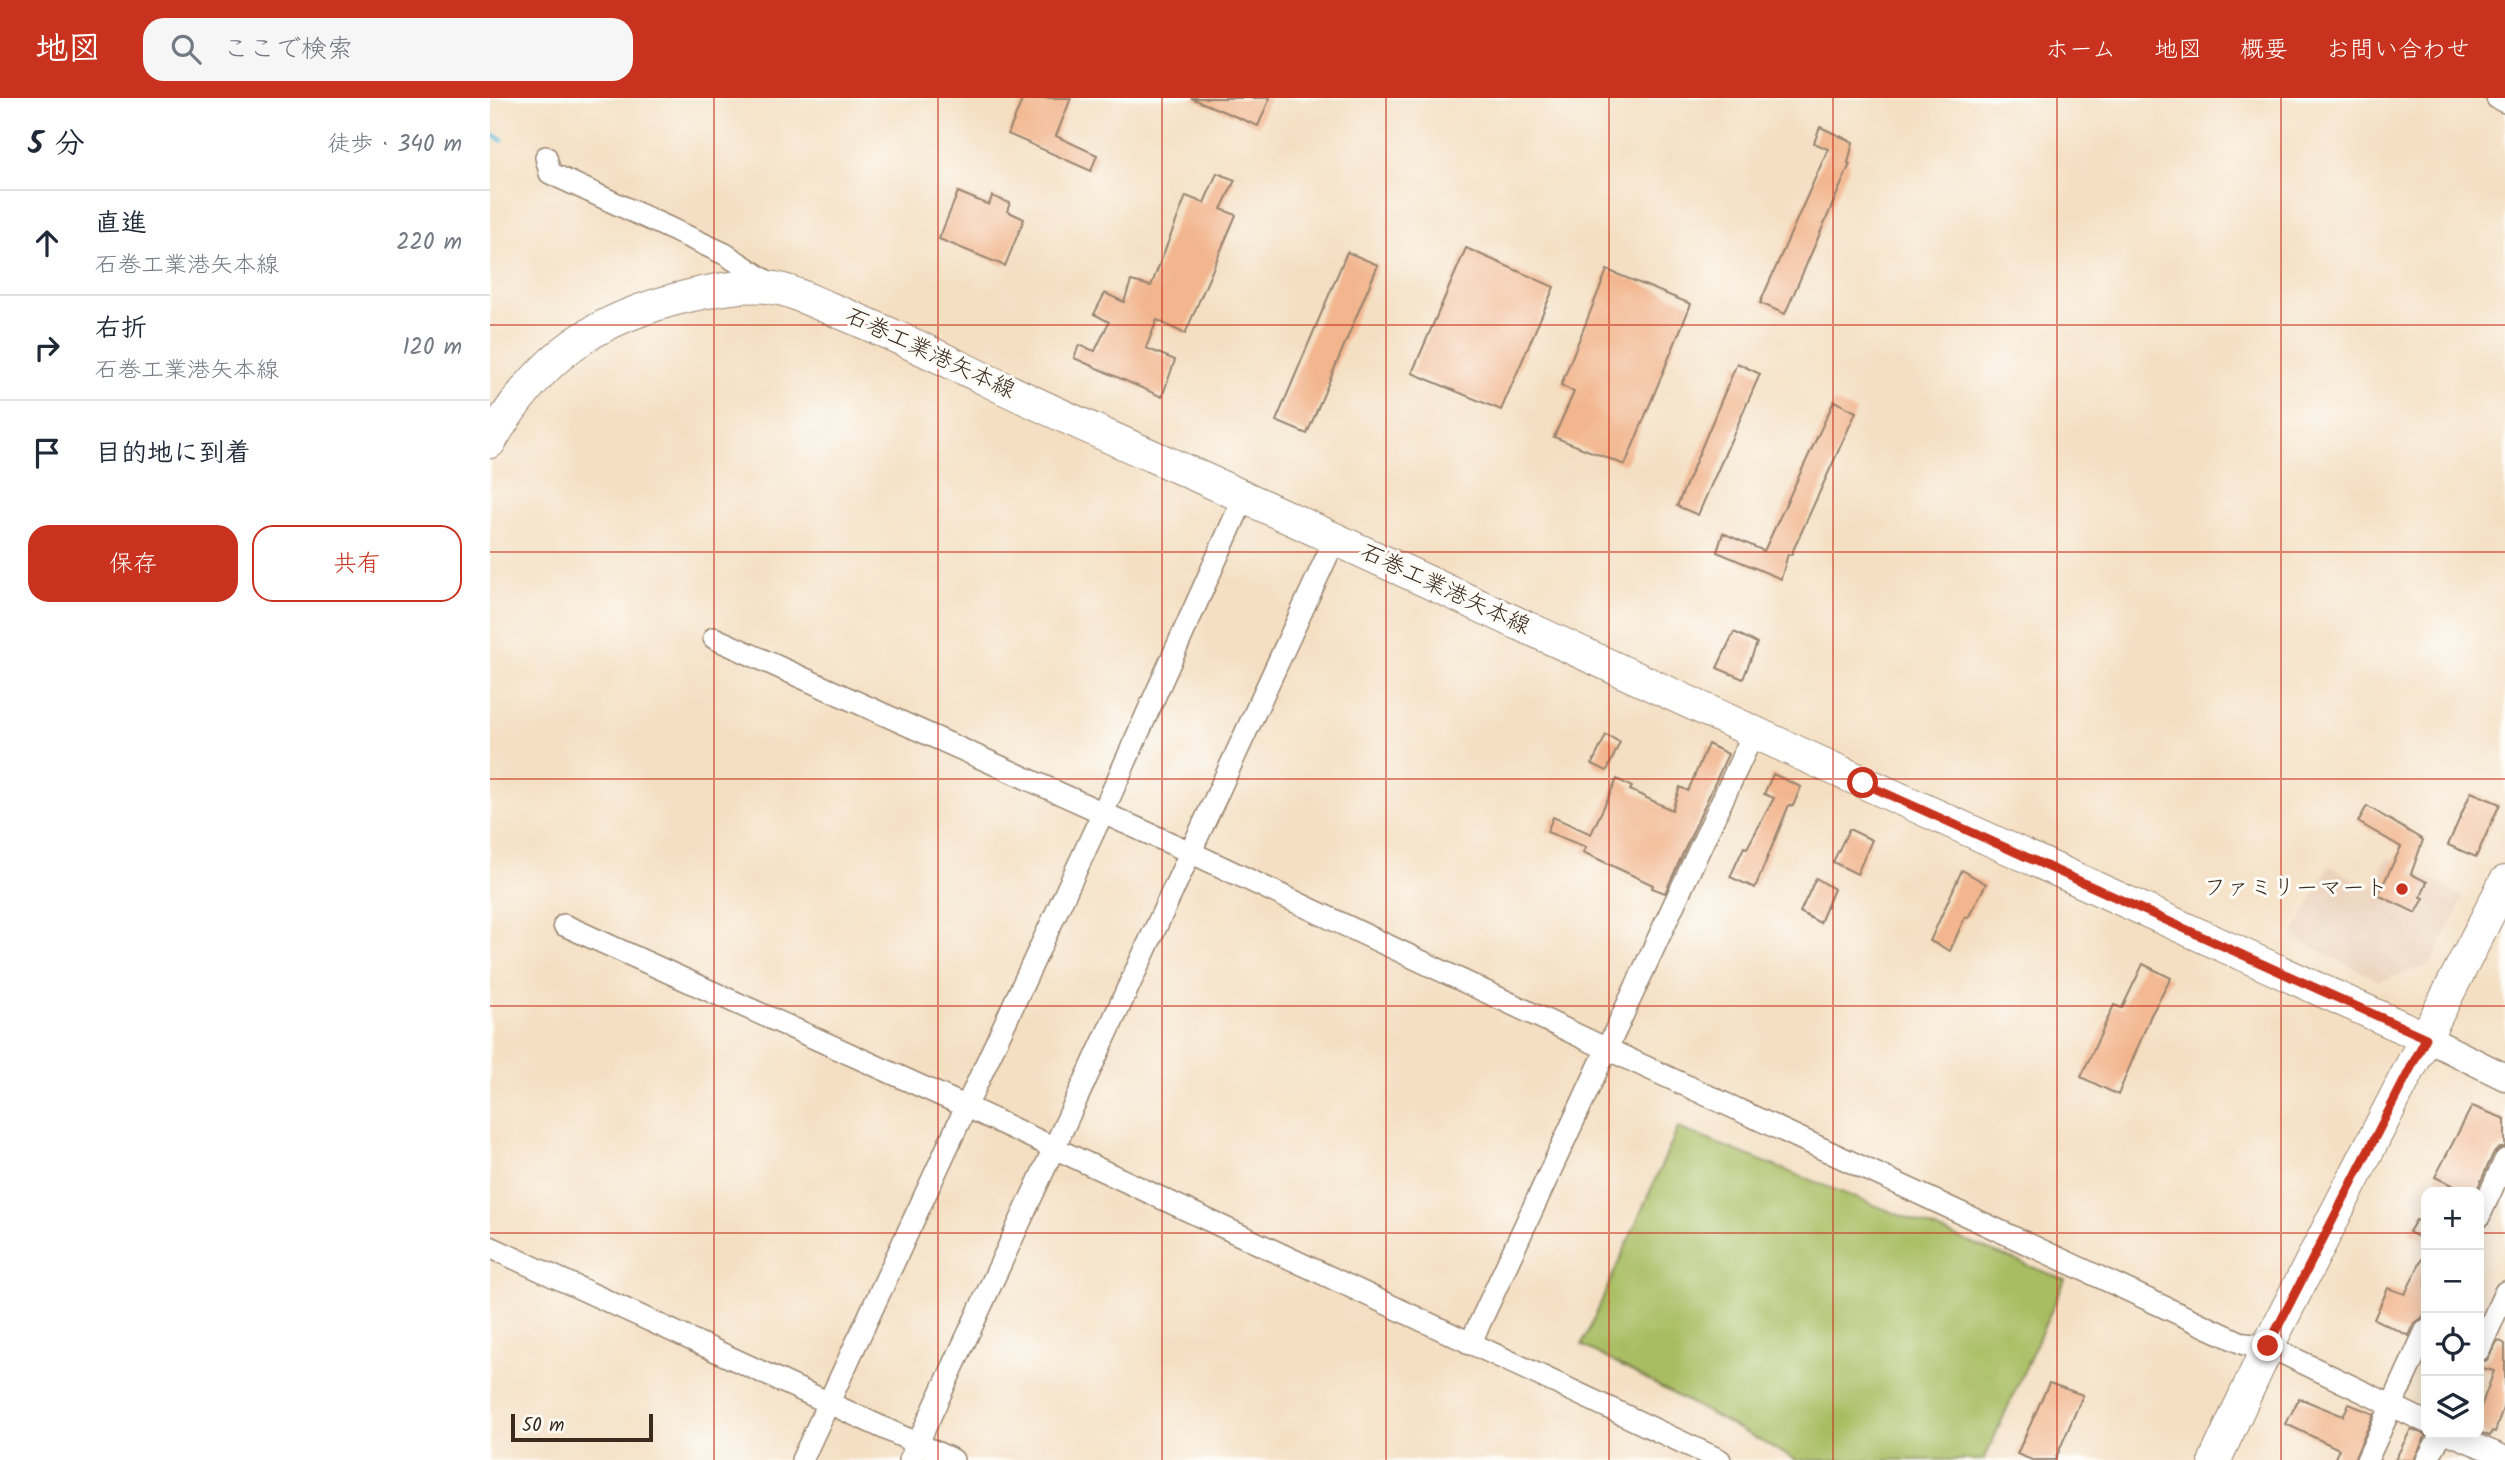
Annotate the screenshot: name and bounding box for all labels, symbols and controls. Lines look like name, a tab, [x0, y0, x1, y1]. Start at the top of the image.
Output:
search box	[143, 18, 633, 81]
text: 地図	[35, 24, 101, 77]
text: ここで検索	[223, 29, 353, 71]
icon: search	[167, 30, 205, 68]
text: ホーム	[2045, 31, 2116, 70]
text: 地図	[2154, 31, 2202, 70]
text: 概要	[2240, 31, 2288, 70]
text: お問い合わせ	[2326, 31, 2470, 70]
text: 5 分	[28, 121, 85, 169]
text: 徒歩 · 340 m	[327, 127, 462, 163]
text: 直進	[95, 203, 147, 245]
icon: ahead	[28, 224, 66, 262]
text: 220 m	[396, 225, 462, 261]
text: 石巻工業港矢本線	[95, 248, 279, 284]
street label: 石巻工業港矢本線	[839, 299, 1021, 409]
text: 右折	[95, 308, 147, 350]
icon: right	[28, 329, 66, 367]
text: 120 m	[402, 330, 462, 366]
text: 石巻工業港矢本線	[95, 353, 279, 389]
text: 目的地に到着	[95, 433, 251, 475]
icon: arrive	[28, 434, 66, 472]
button: 保存	[28, 525, 238, 602]
button: 共有	[252, 525, 462, 602]
street label: 石巻工業港矢本線	[1354, 535, 1536, 645]
route start	[1847, 767, 1878, 798]
place label: ファミリーマート	[2204, 871, 2388, 907]
marker: ファミリーマート	[2394, 881, 2410, 897]
map controls	[2421, 1187, 2484, 1439]
button: +	[2421, 1187, 2484, 1250]
button: −	[2421, 1250, 2484, 1313]
button: locate	[2421, 1313, 2484, 1376]
route end	[2252, 1330, 2283, 1361]
button: layers	[2421, 1376, 2484, 1439]
scale bar	[511, 1411, 653, 1443]
text: 50 m	[522, 1411, 564, 1441]

